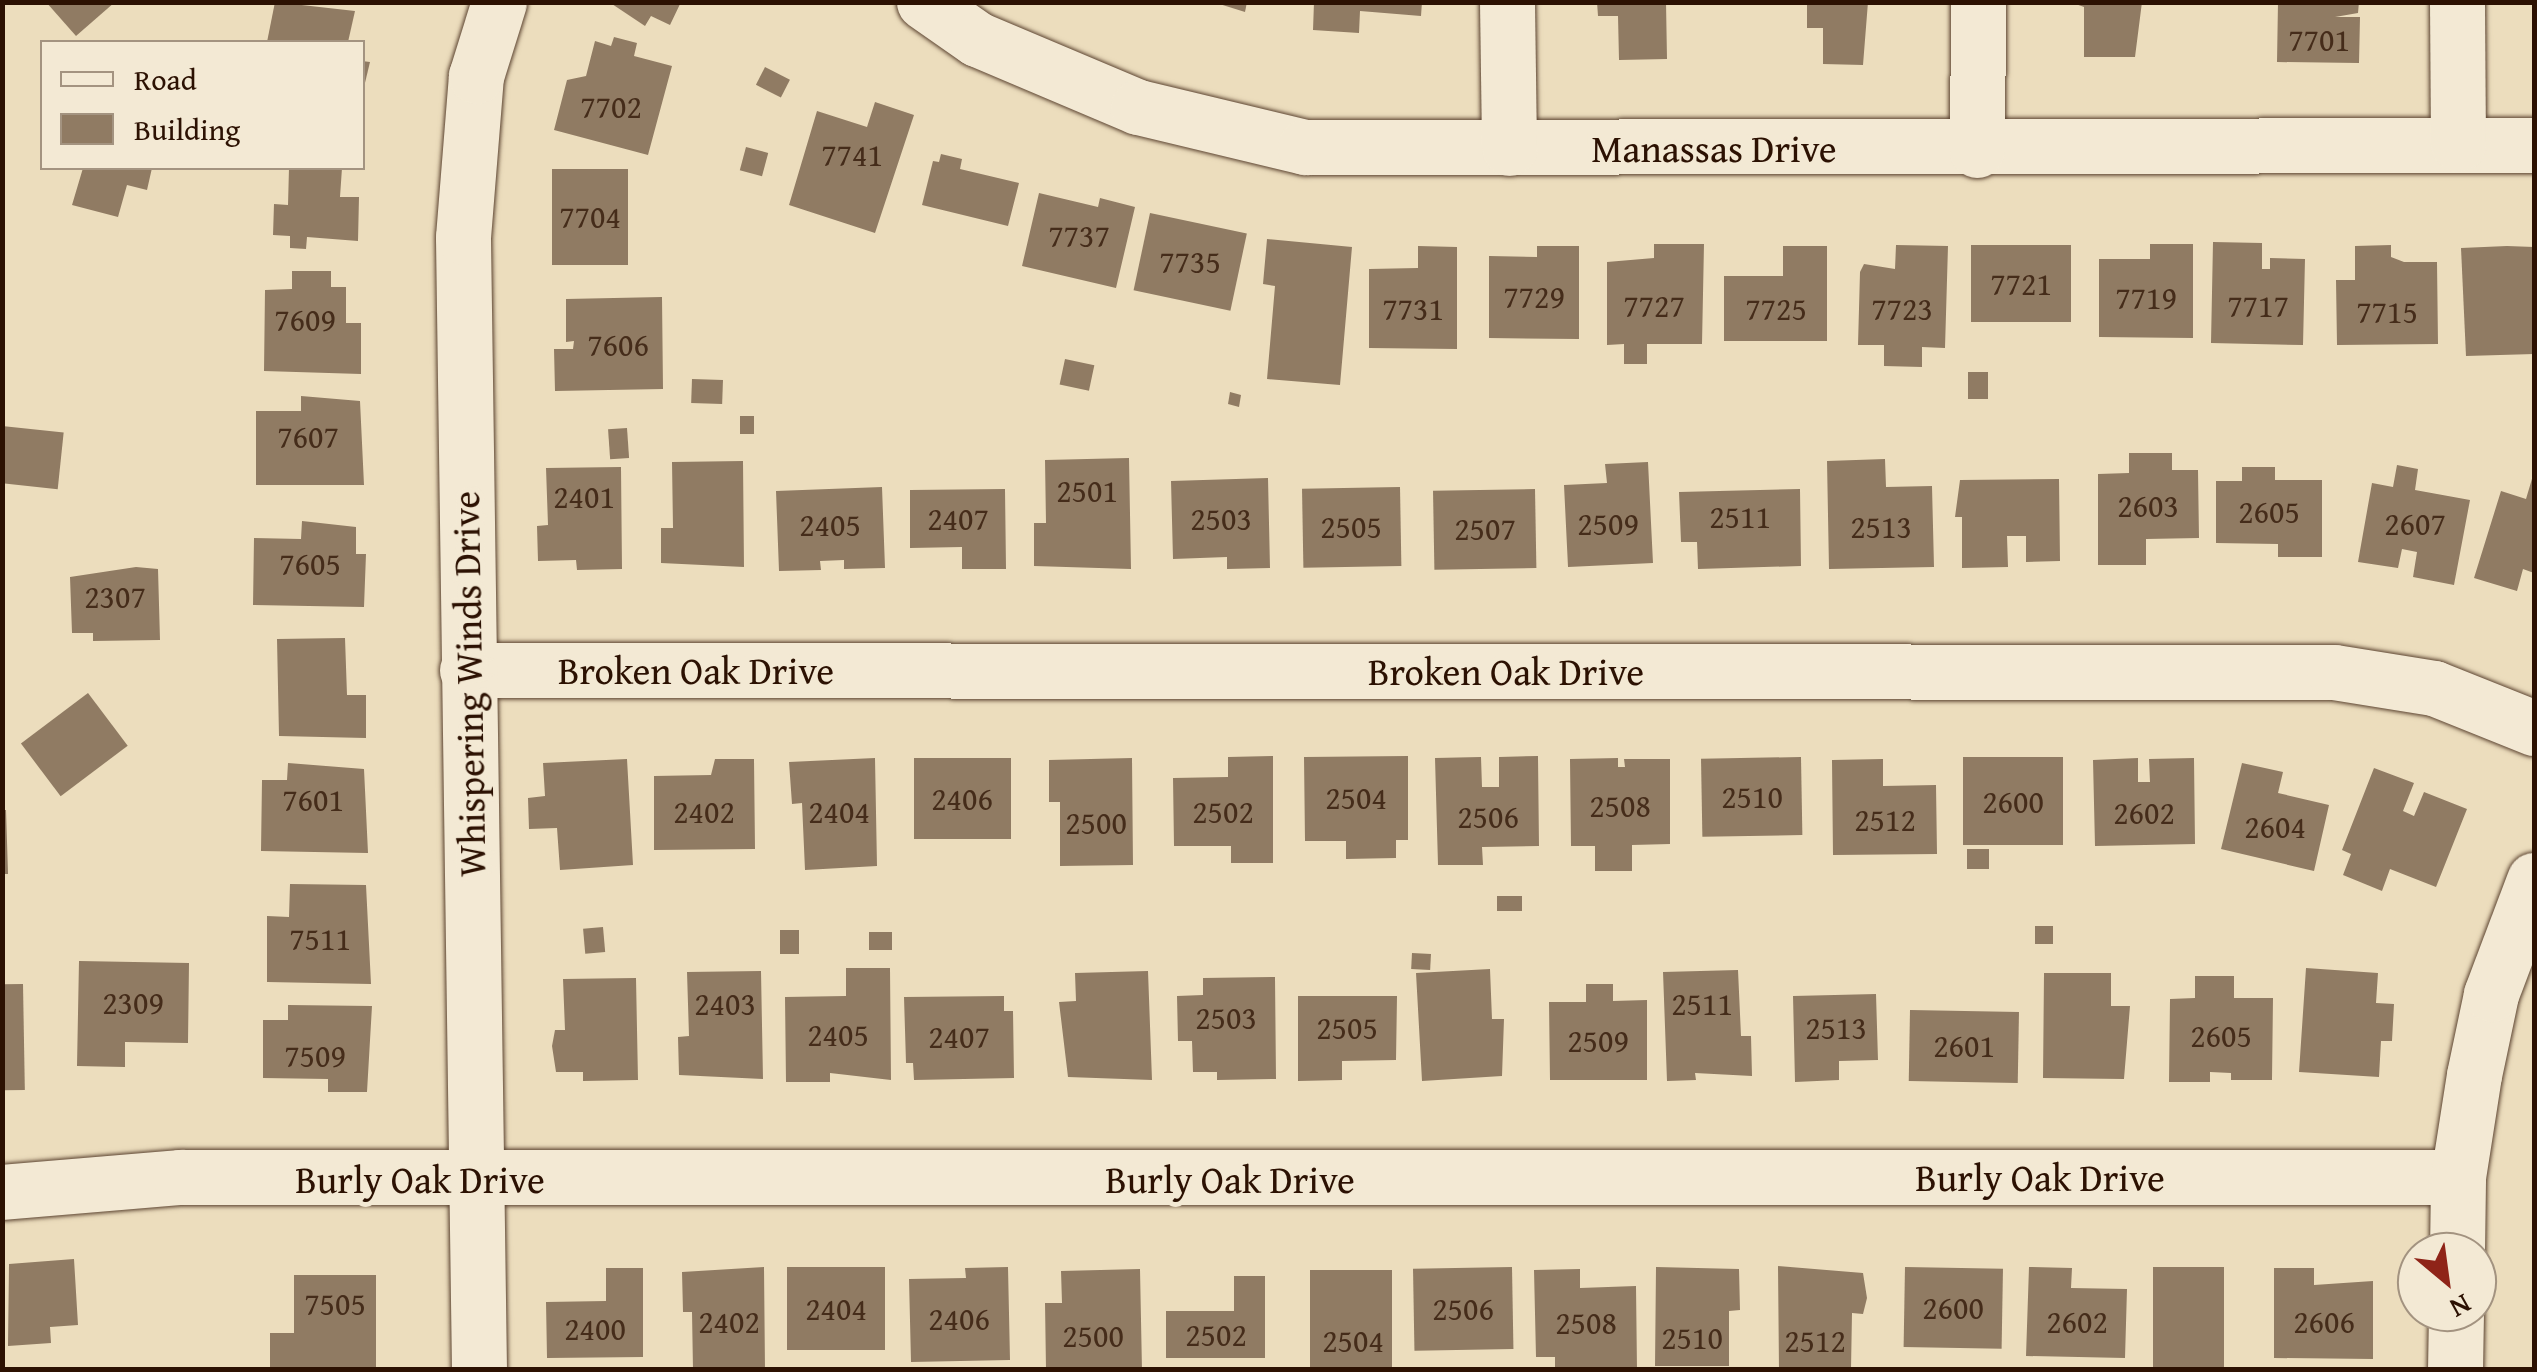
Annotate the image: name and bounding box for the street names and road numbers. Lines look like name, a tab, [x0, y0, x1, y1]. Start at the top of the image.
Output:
street label: Manassas Drive	[1591, 126, 1837, 172]
street label: Whispering Winds Drive	[443, 491, 495, 877]
street label: Broken Oak Drive	[558, 648, 834, 694]
street label: Broken Oak Drive	[1368, 649, 1644, 695]
street label: Burly Oak Drive	[1915, 1155, 2165, 1201]
street label: Burly Oak Drive	[295, 1157, 545, 1203]
street label: Burly Oak Drive	[1105, 1157, 1355, 1203]

